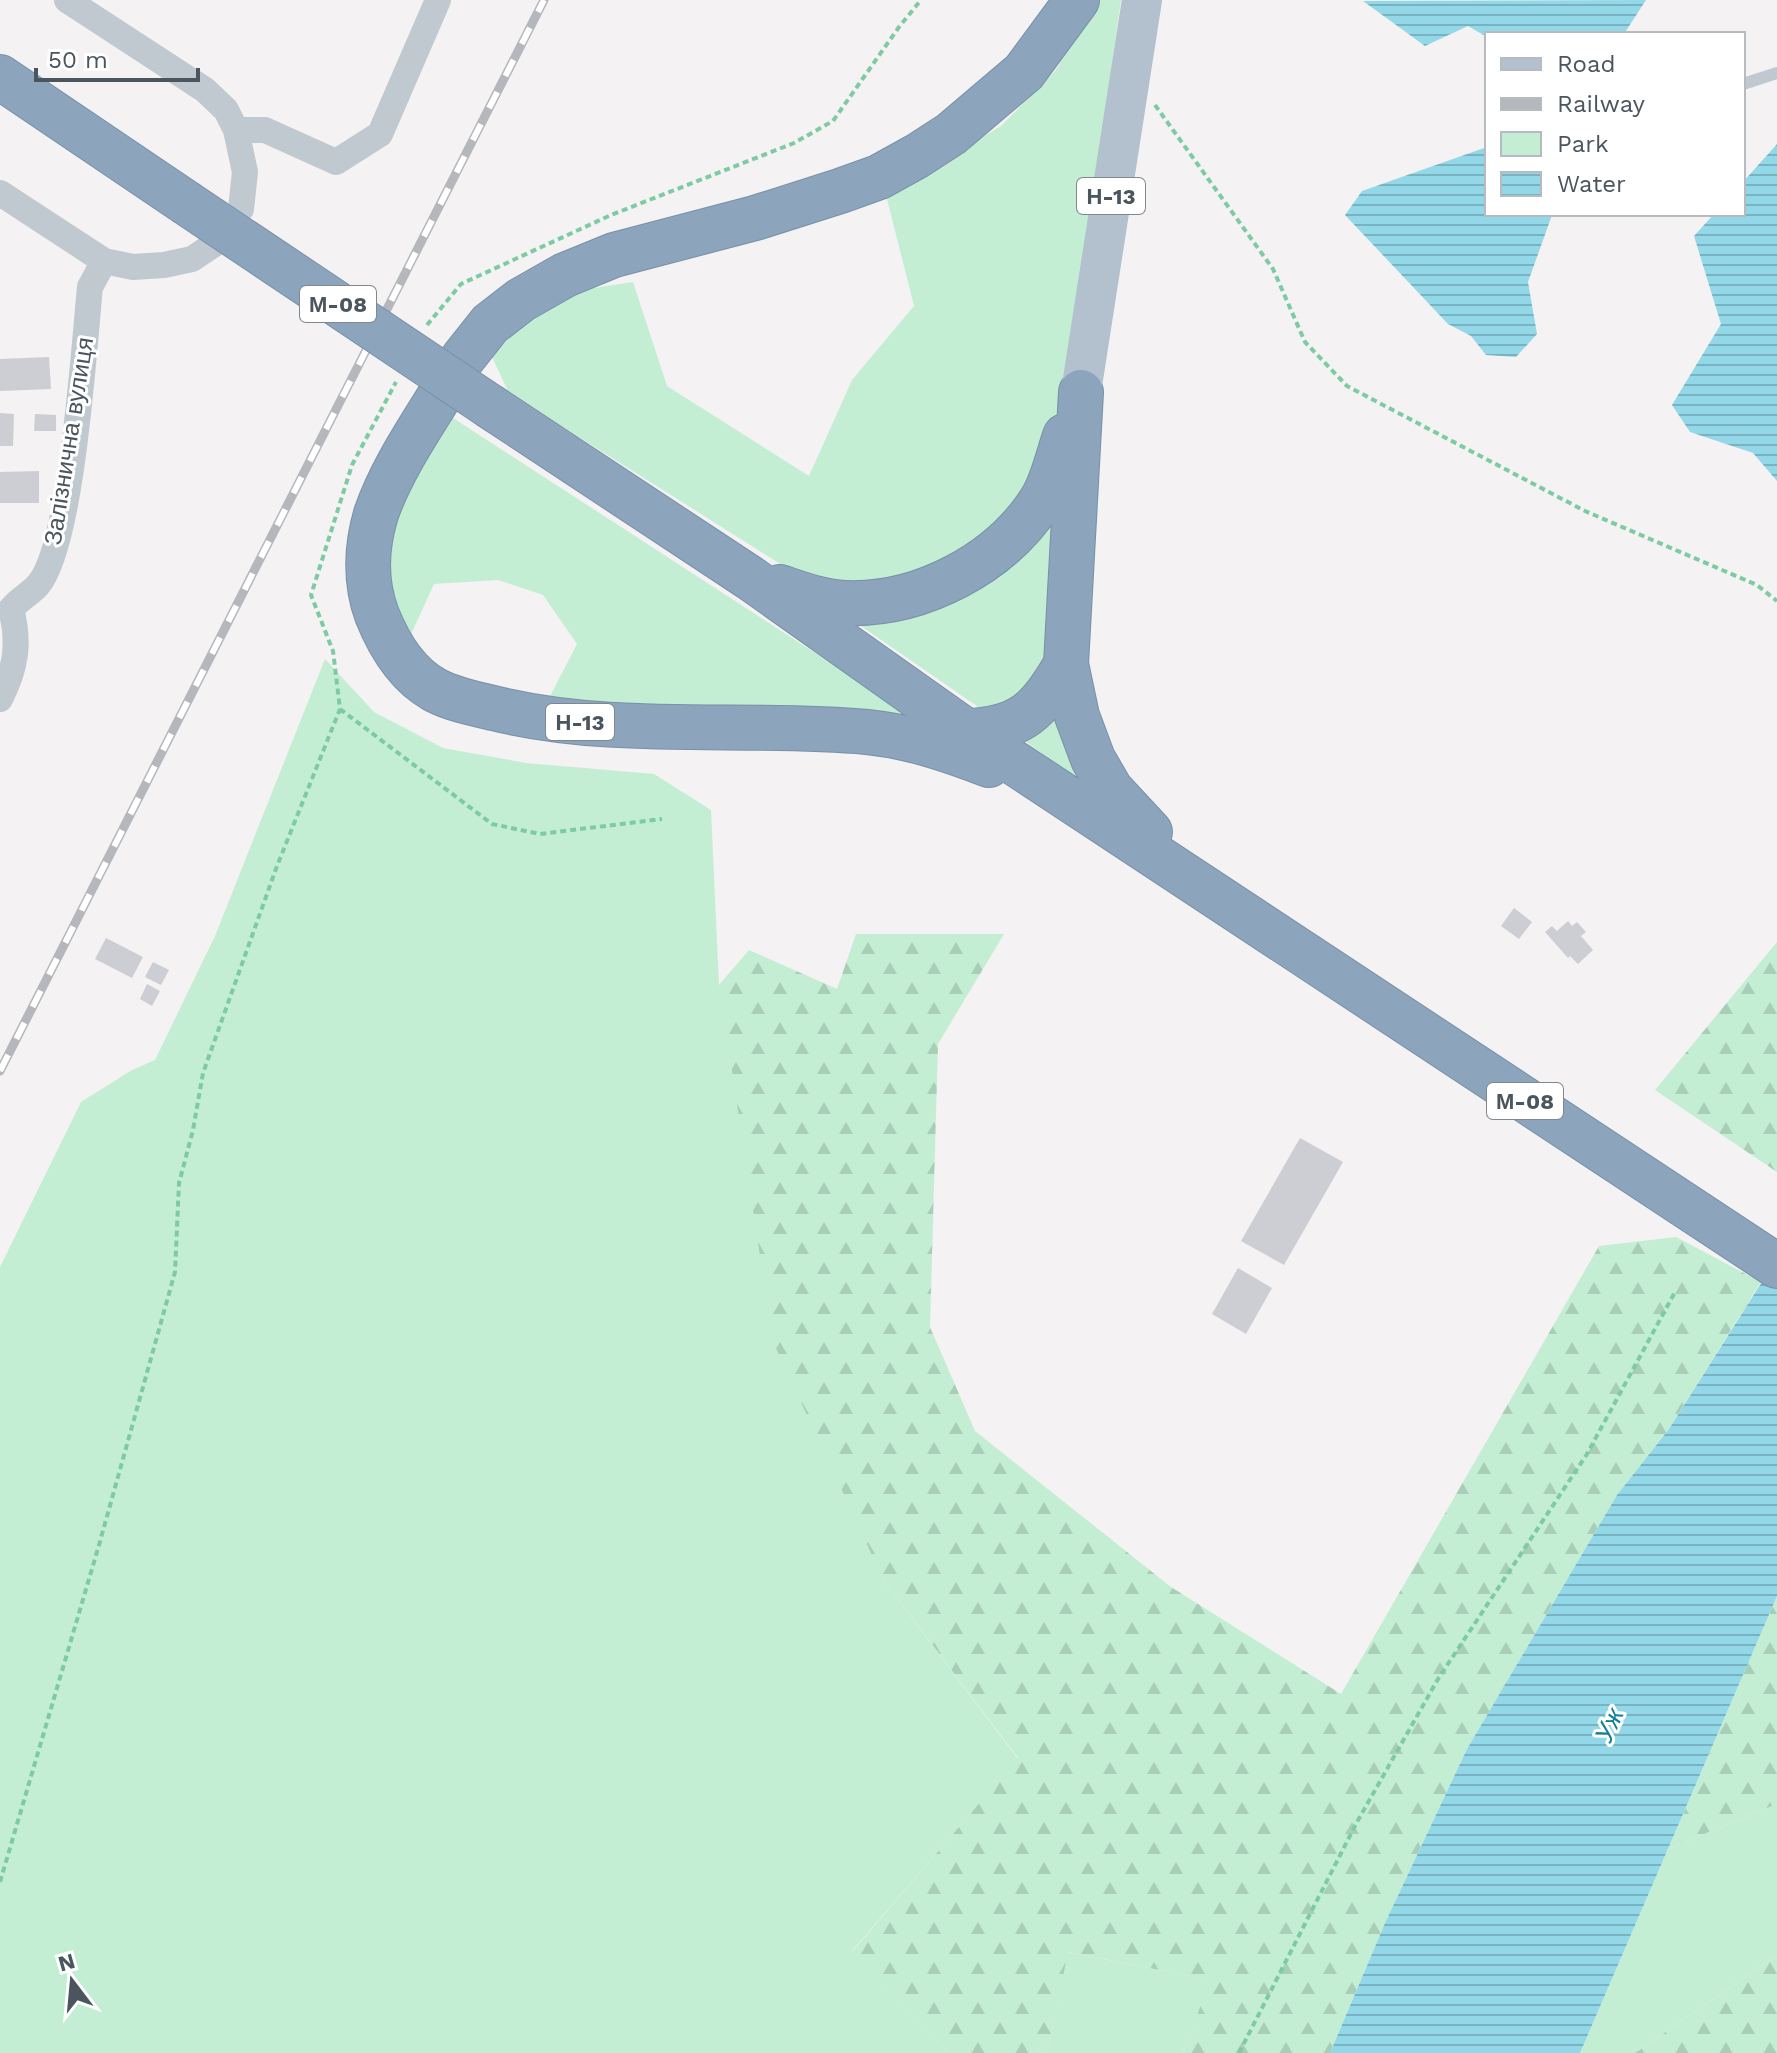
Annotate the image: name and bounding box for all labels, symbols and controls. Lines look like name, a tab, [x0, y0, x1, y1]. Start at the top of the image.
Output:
scale bar	[36, 32, 198, 82]
legend	[1485, 32, 1745, 216]
text: 50 m	[48, 46, 108, 74]
text: Road	[1557, 50, 1616, 78]
text: Railway	[1557, 90, 1646, 118]
text: Park	[1557, 130, 1609, 158]
text: Water	[1557, 170, 1626, 198]
road number: Н-13	[1077, 178, 1145, 214]
road number: М-08	[300, 286, 376, 322]
street label: Залізнична вулиця	[39, 335, 99, 547]
road number: Н-13	[546, 704, 614, 740]
road number: М-08	[1487, 1083, 1563, 1119]
water label: Уж	[1588, 1702, 1630, 1748]
north arrow	[32, 1941, 112, 2021]
text: N	[55, 1948, 78, 1977]

